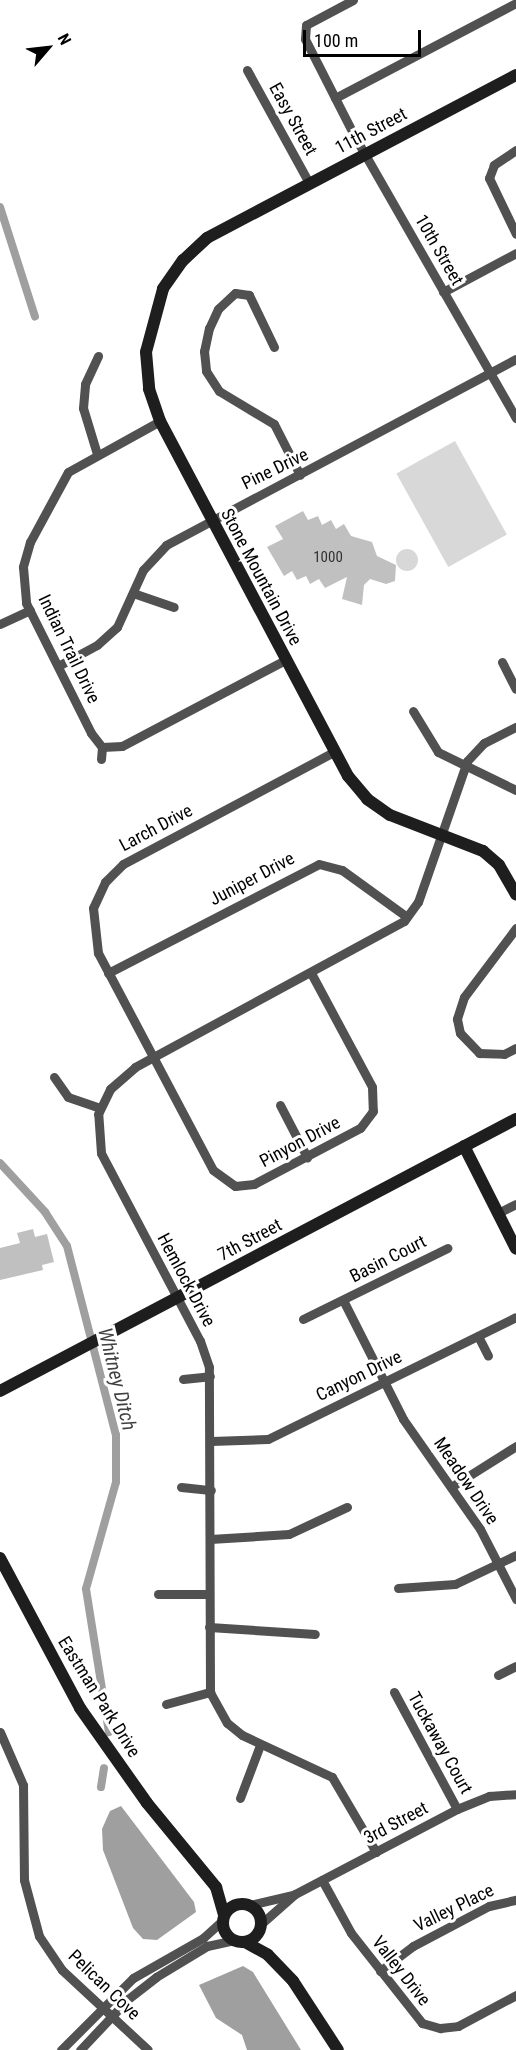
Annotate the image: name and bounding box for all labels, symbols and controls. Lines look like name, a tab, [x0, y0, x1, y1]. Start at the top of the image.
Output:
north arrow	[18, 18, 78, 78]
scale bar	[306, 18, 424, 56]
text: 100 m	[314, 30, 358, 51]
text: N	[54, 31, 75, 48]
street label: Easy Street	[264, 79, 322, 159]
street label: 11th Street	[331, 103, 411, 159]
street label: 10th Street	[410, 211, 468, 289]
street label: Pine Drive	[238, 444, 312, 494]
street label: Stone Mountain Drive	[216, 505, 306, 649]
house number: 1000	[313, 549, 343, 567]
street label: Indian Trail Drive	[33, 591, 105, 707]
street label: Larch Drive	[116, 800, 196, 856]
street label: Juniper Drive	[206, 848, 298, 910]
street label: Pinyon Drive	[256, 1112, 344, 1172]
street label: 7th Street	[214, 1214, 286, 1266]
street label: Hemlock Drive	[152, 1230, 220, 1330]
street label: Basin Court	[346, 1231, 430, 1287]
water label: Whitney Ditch	[93, 1325, 141, 1433]
street label: Canyon Drive	[313, 1346, 405, 1406]
street label: Meadow Drive	[429, 1433, 503, 1529]
street label: Eastman Park Drive	[53, 1633, 145, 1761]
street label: Tuckaway Court	[403, 1688, 477, 1798]
street label: 3rd Street	[360, 1797, 432, 1849]
street label: Valley Place	[411, 1879, 497, 1937]
street label: Valley Drive	[367, 1932, 435, 2010]
street label: Pelican Cove	[64, 1945, 144, 2025]

